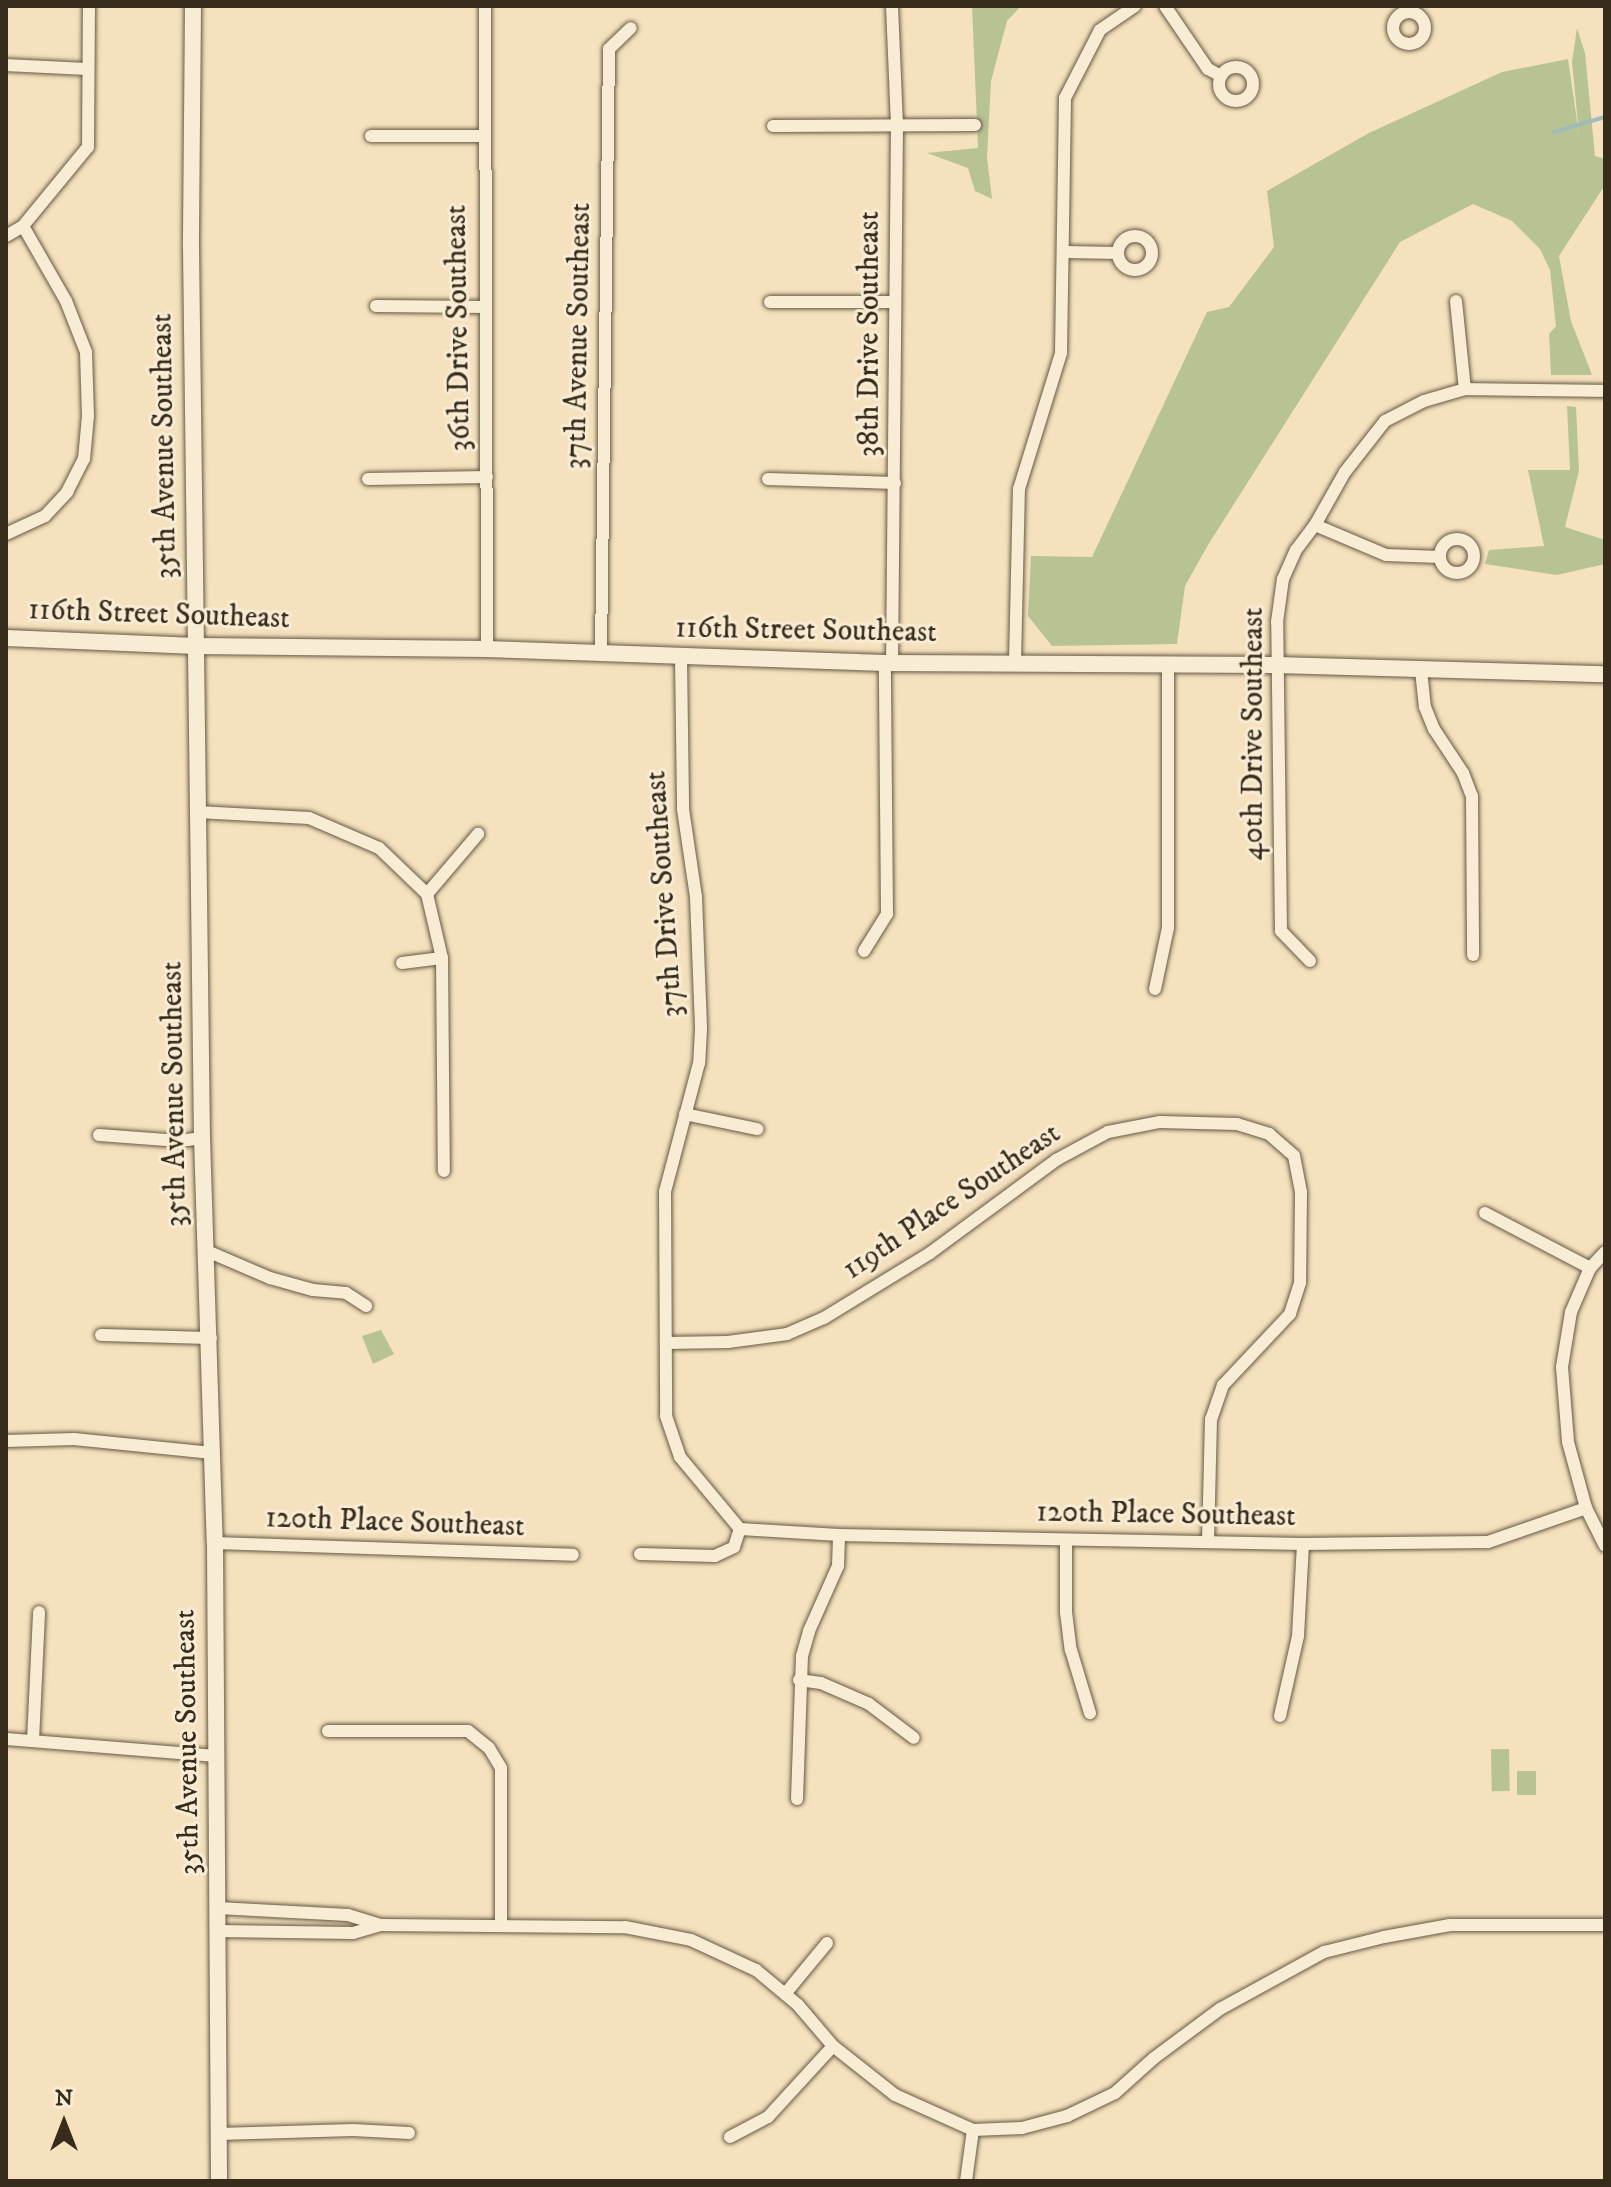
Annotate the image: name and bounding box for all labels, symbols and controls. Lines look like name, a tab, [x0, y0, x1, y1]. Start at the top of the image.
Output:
street label: 37th Avenue Southeast	[559, 202, 599, 470]
street label: 36th Drive Southeast	[439, 204, 479, 452]
street label: 38th Drive Southeast	[852, 211, 888, 457]
street label: 35th Avenue Southeast	[145, 313, 185, 579]
street label: 116th Street Southeast	[28, 592, 290, 638]
street label: 40th Drive Southeast	[1236, 607, 1272, 861]
street label: 116th Street Southeast	[675, 611, 937, 651]
street label: 37th Drive Southeast	[638, 770, 692, 1018]
street label: 35th Avenue Southeast	[155, 961, 195, 1227]
street label: 119th Place Southeast	[837, 1116, 1067, 1288]
street label: 120th Place Southeast	[1036, 1495, 1296, 1535]
street label: 120th Place Southeast	[265, 1500, 525, 1546]
street label: 35th Avenue Southeast	[168, 1609, 208, 1875]
north arrow	[24, 2083, 104, 2163]
text: N	[55, 2085, 73, 2112]

